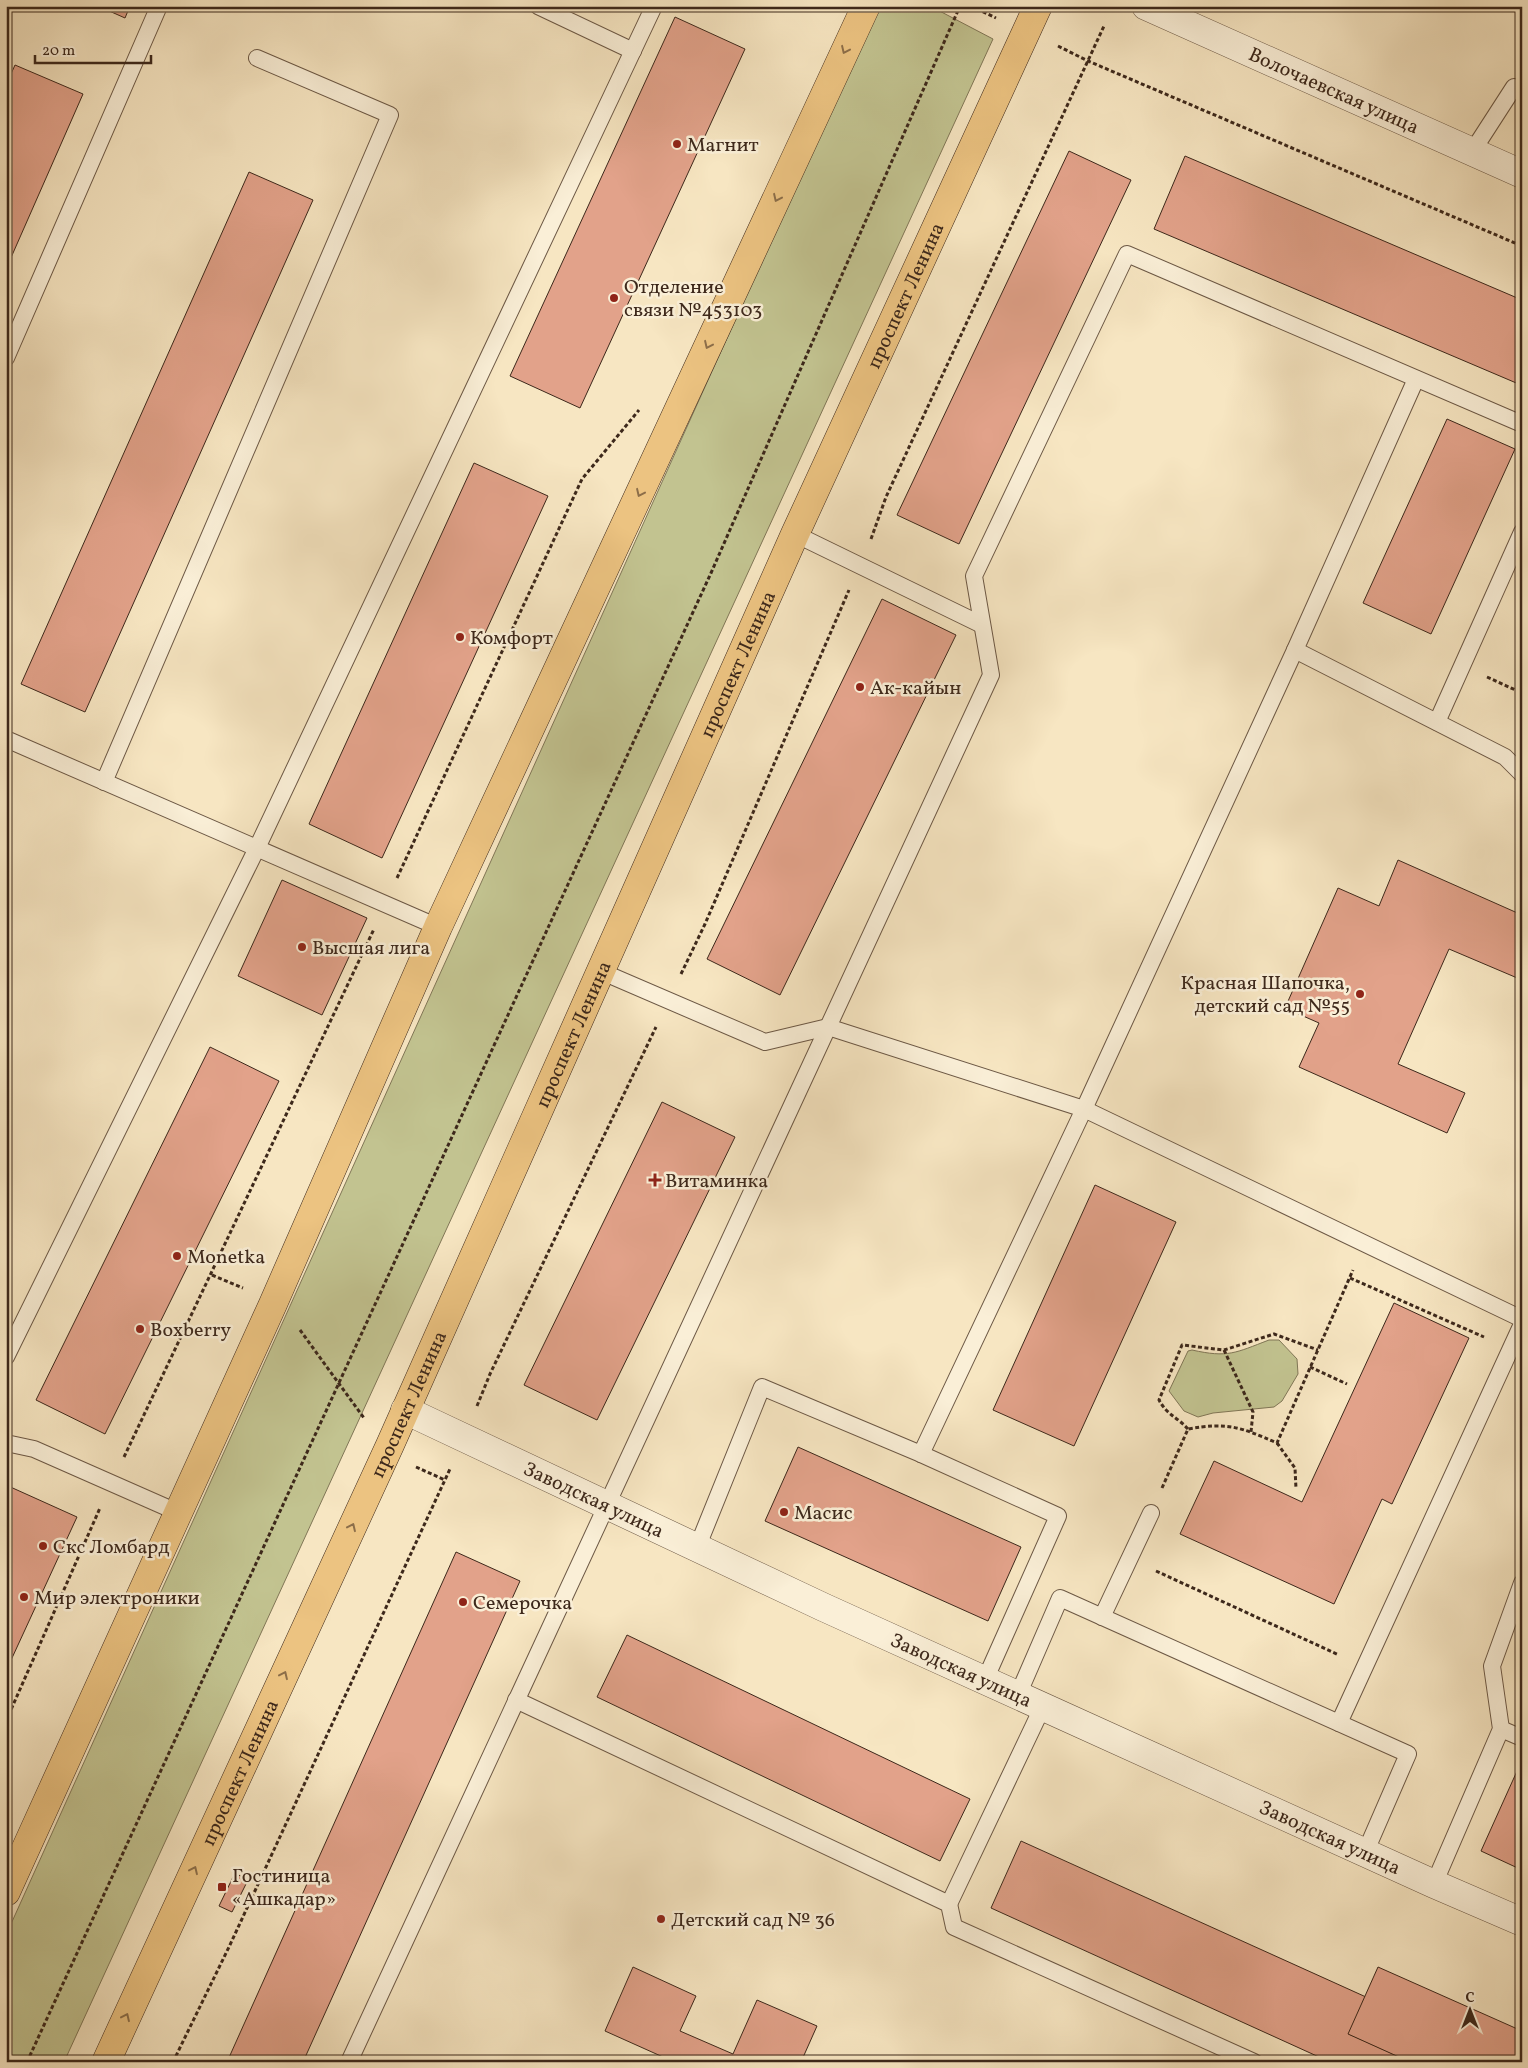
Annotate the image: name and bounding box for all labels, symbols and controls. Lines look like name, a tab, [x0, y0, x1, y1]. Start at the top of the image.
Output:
scale bar	[35, 32, 151, 64]
text: 20 m	[42, 41, 75, 62]
street label: Волочаевская улица	[1243, 42, 1423, 142]
one-way arrow	[841, 45, 851, 54]
place label: Магнит	[687, 132, 759, 160]
marker: Магнит	[671, 138, 683, 150]
one-way arrow	[772, 193, 783, 202]
street label: проспект Ленина	[861, 218, 952, 374]
place label: Отделение связи №453103	[624, 274, 762, 325]
marker: Отделение связи №453103	[608, 292, 620, 304]
one-way arrow	[704, 340, 714, 349]
one-way arrow	[636, 487, 646, 496]
street label: проспект Ленина	[694, 587, 784, 743]
place label: Комфорт	[470, 625, 553, 653]
marker: Комфорт	[454, 631, 466, 643]
place label: Ак-кайын	[870, 675, 961, 703]
marker: Ак-кайын	[854, 681, 866, 693]
place label: Высшая лига	[312, 935, 430, 963]
marker: Высшая лига	[296, 941, 308, 953]
street label: проспект Ленина	[530, 957, 619, 1113]
place label: Красная Шапочка, детский сад №55	[1181, 970, 1350, 1021]
marker: Красная Шапочка, детский сад №55	[1354, 988, 1366, 1000]
place label: Витаминка	[665, 1168, 768, 1196]
marker: Витаминка	[649, 1174, 661, 1186]
place label: Monetka	[187, 1244, 265, 1272]
marker: Monetka	[171, 1250, 183, 1262]
place label: Boxberry	[150, 1317, 231, 1345]
marker: Boxberry	[134, 1323, 146, 1335]
street label: проспект Ленина	[365, 1327, 455, 1483]
street label: Заводская улица	[518, 1456, 668, 1546]
place label: Масис	[794, 1500, 853, 1528]
marker: Масис	[778, 1506, 790, 1518]
one-way arrow	[346, 1523, 356, 1532]
place label: Скс Ломбард	[53, 1534, 170, 1562]
marker: Скс Ломбард	[37, 1540, 49, 1552]
place label: Мир электроники	[34, 1585, 200, 1613]
place label: Семерочка	[473, 1590, 572, 1618]
marker: Мир электроники	[18, 1591, 30, 1603]
marker: Семерочка	[457, 1596, 469, 1608]
street label: Заводская улица	[885, 1627, 1036, 1716]
one-way arrow	[278, 1671, 288, 1680]
street label: проспект Ленина	[195, 1695, 287, 1851]
street label: Заводская улица	[1254, 1795, 1405, 1883]
place label: Гостиница «Ашкадар»	[232, 1863, 336, 1914]
one-way arrow	[188, 1866, 199, 1875]
marker: Гостиница «Ашкадар»	[216, 1881, 228, 1893]
place label: Детский сад № 36	[671, 1907, 835, 1935]
marker: Детский сад № 36	[655, 1913, 667, 1925]
north arrow	[1446, 1986, 1496, 2036]
text: С	[1465, 1989, 1475, 2008]
one-way arrow	[120, 2014, 130, 2023]

